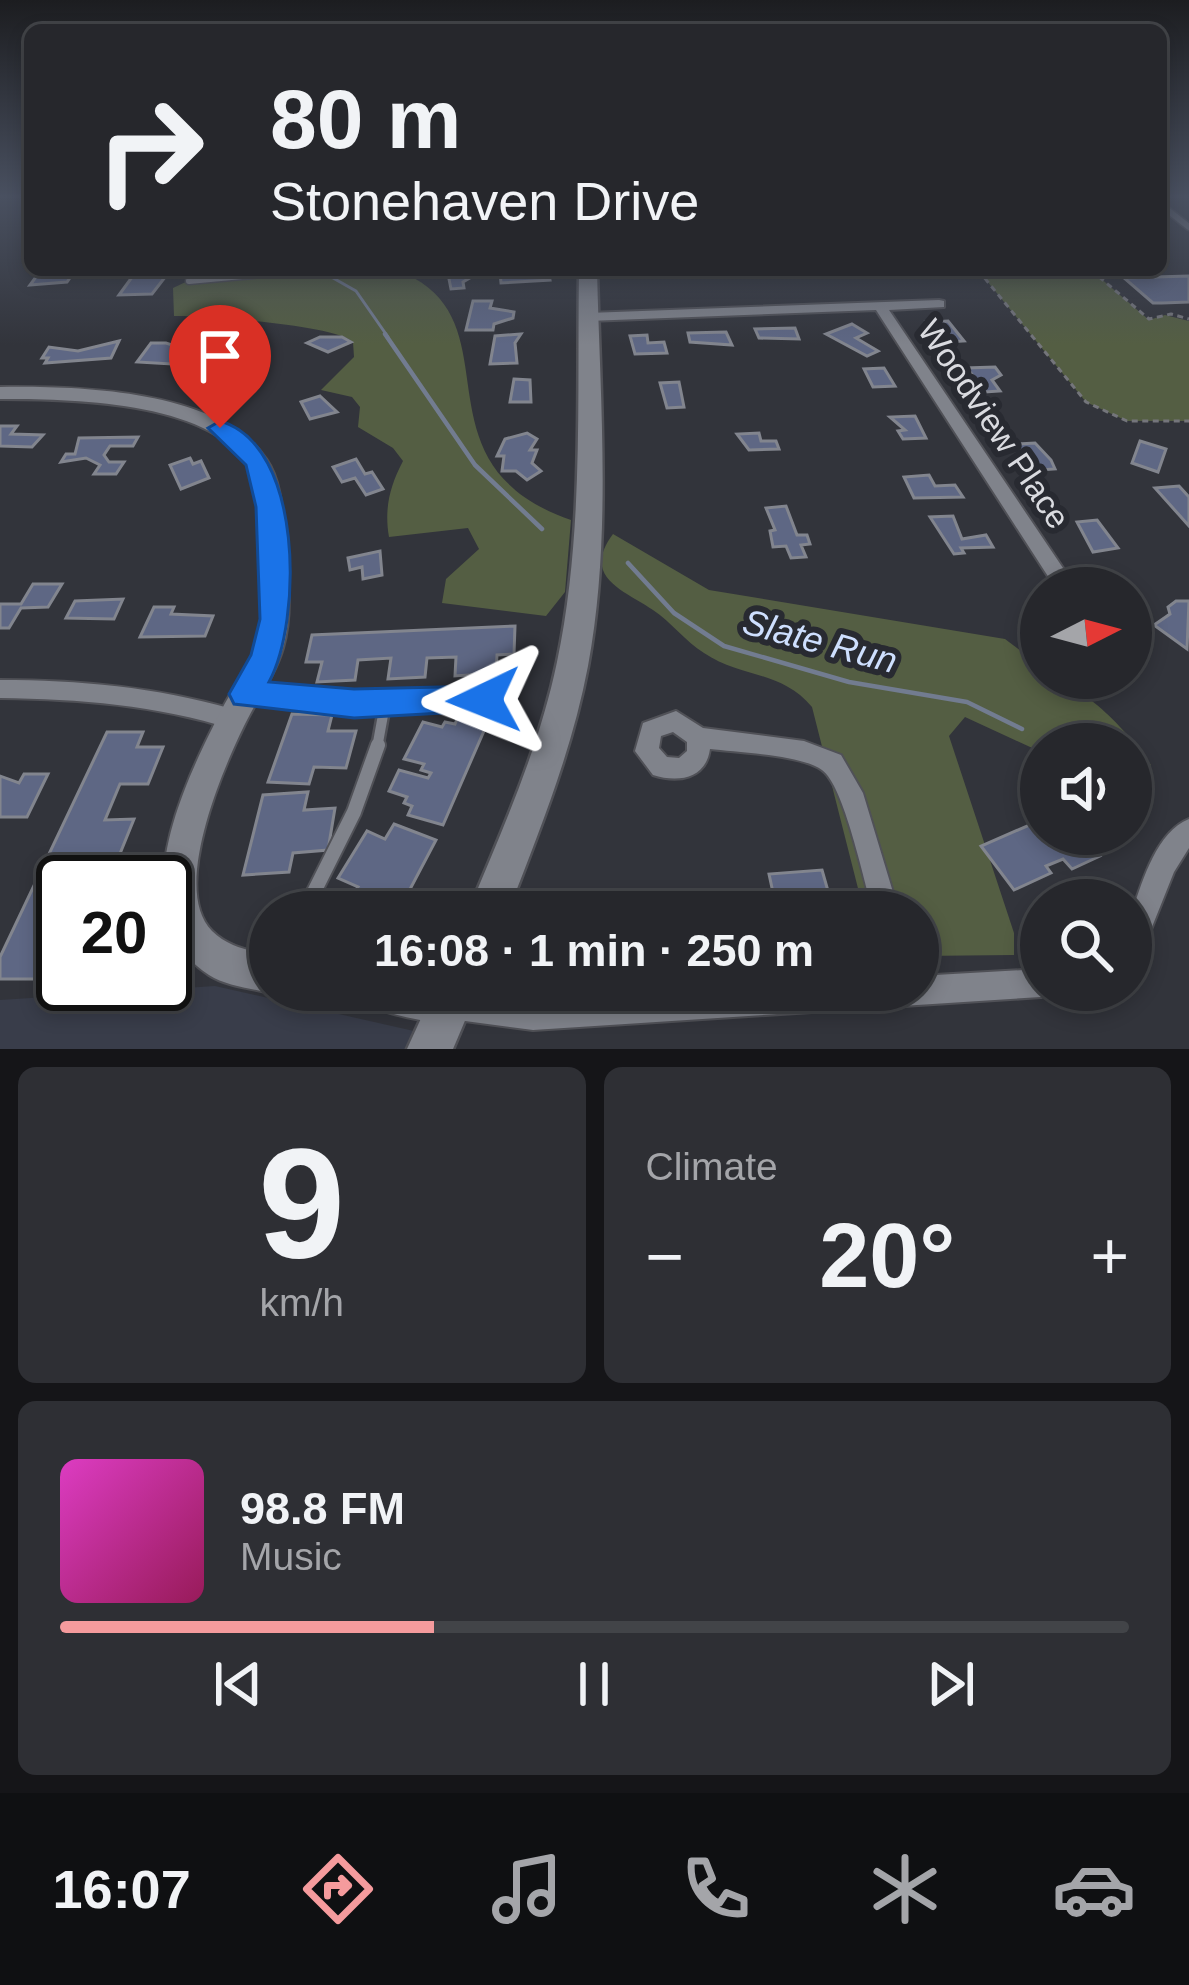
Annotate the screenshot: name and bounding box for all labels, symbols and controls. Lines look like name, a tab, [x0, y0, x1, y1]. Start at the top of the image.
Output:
icon: right	[72, 72, 228, 228]
text: 80 m	[270, 72, 461, 166]
text: Stonehaven Drive	[270, 171, 699, 231]
pin	[169, 305, 271, 428]
street label: Woodview Place	[911, 313, 1077, 535]
icon: arrive	[187, 323, 253, 389]
north arrow	[1020, 567, 1152, 699]
map controls	[1020, 567, 1152, 1011]
water label: Slate Run	[738, 601, 902, 681]
position arrow	[421, 637, 547, 763]
button: sound	[1020, 723, 1152, 855]
speed limit sign: 20	[36, 855, 192, 1011]
button: search	[1020, 879, 1152, 1011]
text: 16:08 · 1 min · 250 m	[374, 925, 814, 976]
text: 9	[258, 1116, 345, 1290]
text: Climate	[646, 1145, 778, 1188]
text: 20°	[819, 1206, 955, 1306]
text: −	[646, 1219, 684, 1293]
text: +	[1090, 1219, 1129, 1293]
text: km/h	[259, 1281, 344, 1324]
text: 98.8 FM	[240, 1483, 405, 1534]
text: Music	[240, 1535, 342, 1578]
icon: previous	[205, 1651, 271, 1717]
icon: pause	[561, 1651, 627, 1717]
icon: next	[918, 1651, 984, 1717]
icon: directions	[296, 1847, 380, 1931]
icon: music	[485, 1847, 569, 1931]
icon: phone	[674, 1847, 758, 1931]
icon: climate	[863, 1847, 947, 1931]
icon: car	[1052, 1847, 1136, 1931]
text: 16:07	[53, 1859, 191, 1919]

